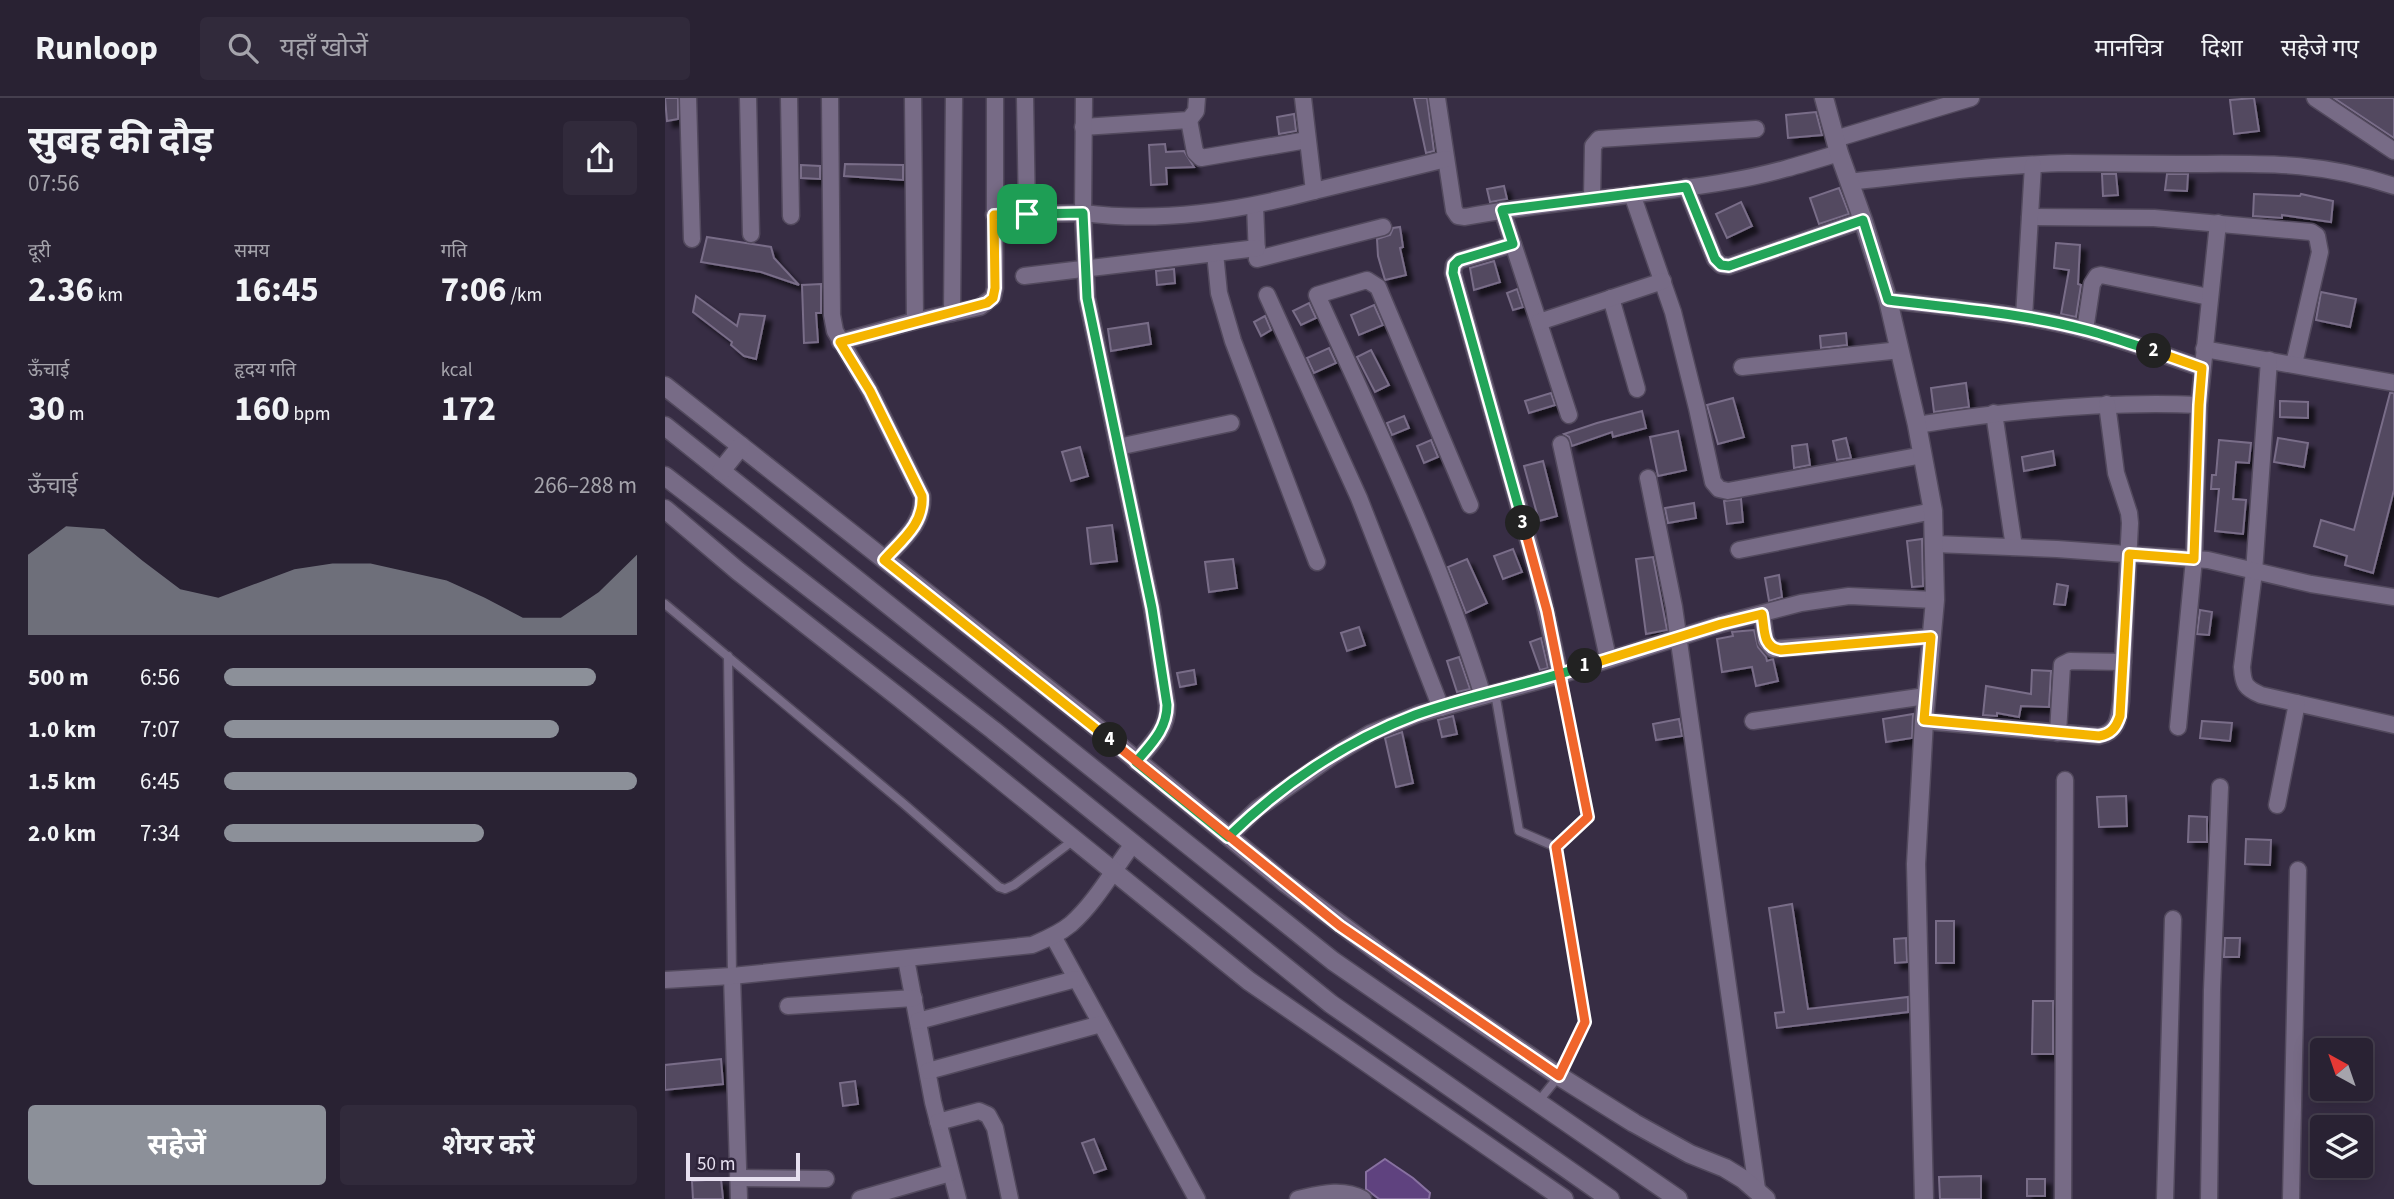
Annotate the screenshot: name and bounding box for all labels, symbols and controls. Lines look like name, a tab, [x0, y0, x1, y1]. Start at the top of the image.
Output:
search box	[200, 17, 690, 80]
text: Runloop	[35, 25, 158, 72]
icon: search	[224, 29, 262, 67]
text: यहाँ खोजें	[280, 29, 368, 66]
text: मानचित्र	[2095, 31, 2163, 66]
text: दिशा	[2201, 31, 2243, 66]
text: सहेजे गए	[2281, 31, 2359, 66]
text: सुबह की दौड़	[28, 114, 213, 168]
button: share	[563, 121, 637, 195]
text: 07:56	[28, 167, 79, 200]
pin	[997, 184, 1057, 244]
icon: arrive	[1008, 195, 1046, 233]
text: दूरी	[28, 238, 51, 265]
text: समय	[234, 238, 270, 265]
text: गति	[441, 238, 467, 265]
text: 2.36	[28, 265, 94, 315]
text: 16:45	[234, 265, 319, 315]
text: 7:06	[441, 265, 507, 315]
text: km	[94, 282, 123, 309]
text: /km	[507, 282, 542, 309]
pin: 2	[2137, 334, 2171, 368]
text: 2	[2148, 337, 2159, 364]
text: ऊँचाई	[28, 357, 69, 384]
text: हृदय गति	[234, 357, 296, 384]
text: kcal	[441, 357, 473, 384]
text: 30	[28, 384, 65, 434]
text: 160	[234, 384, 290, 434]
text: 172	[441, 384, 496, 434]
text: m	[65, 401, 85, 428]
text: bpm	[290, 401, 330, 428]
text: ऊँचाई	[28, 469, 78, 502]
text: 266–288 m	[534, 469, 637, 502]
pin: 3	[1505, 506, 1541, 540]
text: 3	[1517, 509, 1528, 536]
pin: 1	[1567, 648, 1602, 684]
text: 1	[1579, 652, 1590, 679]
text: 500 m	[28, 661, 89, 694]
text: 6:56	[140, 661, 180, 694]
text: 1.0 km	[28, 713, 96, 746]
text: 7:07	[140, 713, 180, 746]
pin: 4	[1093, 722, 1127, 758]
text: 4	[1104, 726, 1115, 753]
text: 1.5 km	[28, 765, 96, 798]
text: 6:45	[140, 765, 180, 798]
text: 2.0 km	[28, 817, 96, 850]
text: 7:34	[140, 817, 180, 850]
north arrow	[2310, 1038, 2373, 1101]
map controls	[2310, 1038, 2373, 1178]
button: सहेजें	[28, 1105, 326, 1185]
button: शेयर करें	[340, 1105, 637, 1185]
button: layers	[2310, 1115, 2373, 1178]
scale bar	[686, 1150, 800, 1182]
text: 50 m	[697, 1151, 735, 1178]

